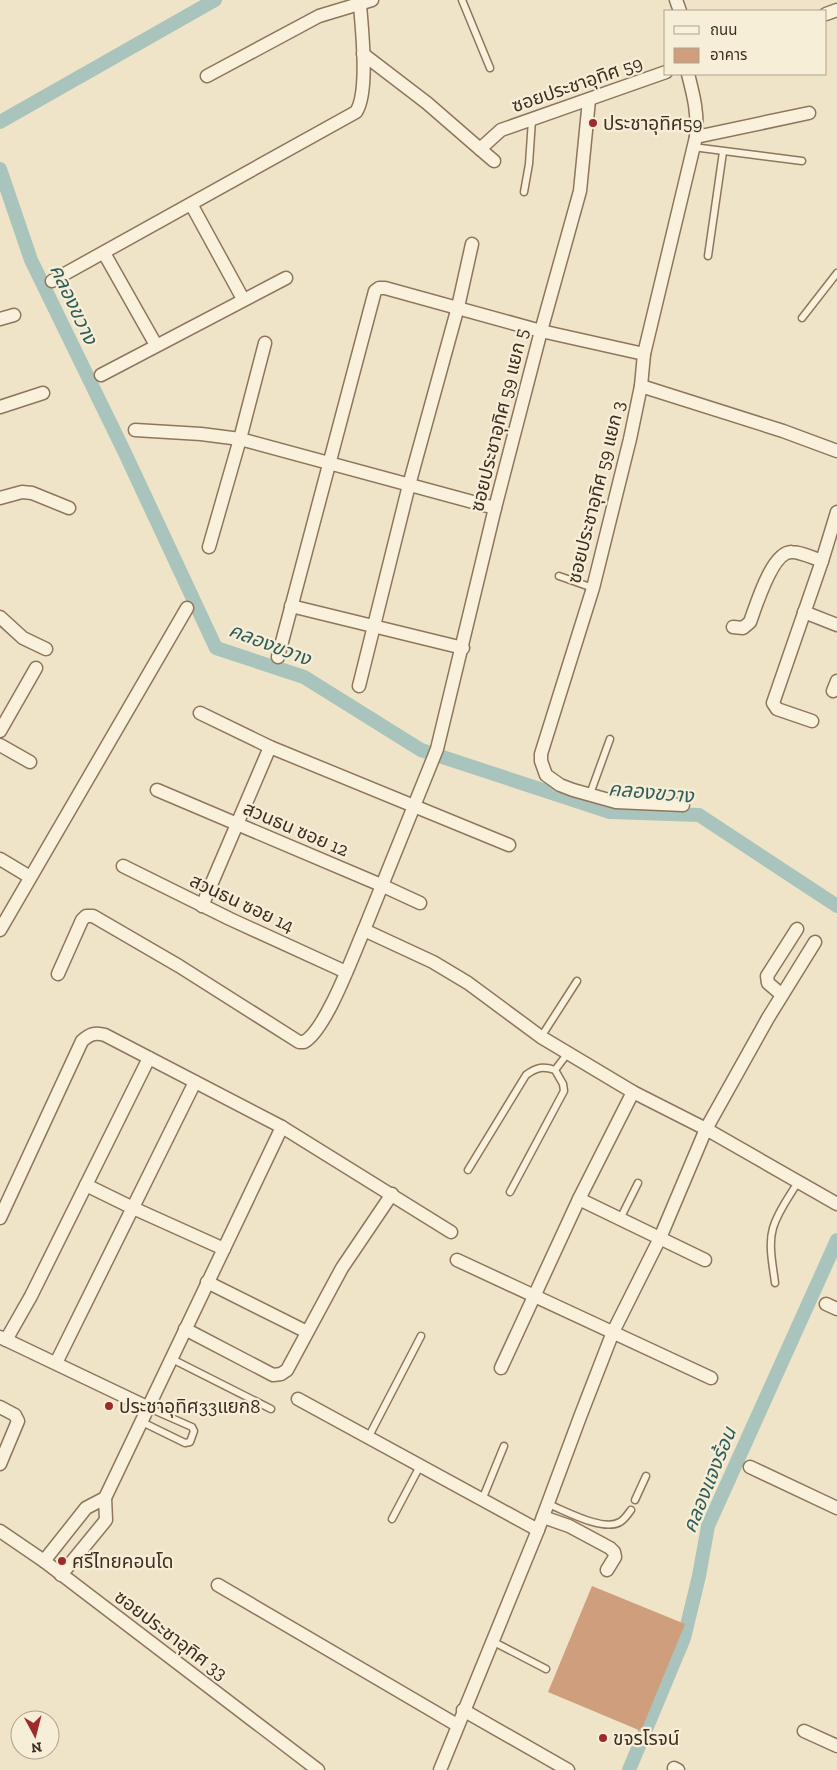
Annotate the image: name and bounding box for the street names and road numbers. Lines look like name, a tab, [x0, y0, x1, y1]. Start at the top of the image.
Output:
street label: ซอยประชาอุทิศ 59	[509, 51, 645, 117]
street label: ซอยประชาอุทิศ 59 แยก 5	[465, 326, 533, 514]
street label: ซอยประชาอุทิศ 59 แยก 3	[562, 398, 630, 586]
street label: สวนธน ซอย 12	[240, 796, 352, 862]
street label: สวนธน ซอย 14	[186, 869, 298, 937]
street label: ซอยประชาอุทิศ 33	[110, 1585, 232, 1685]

